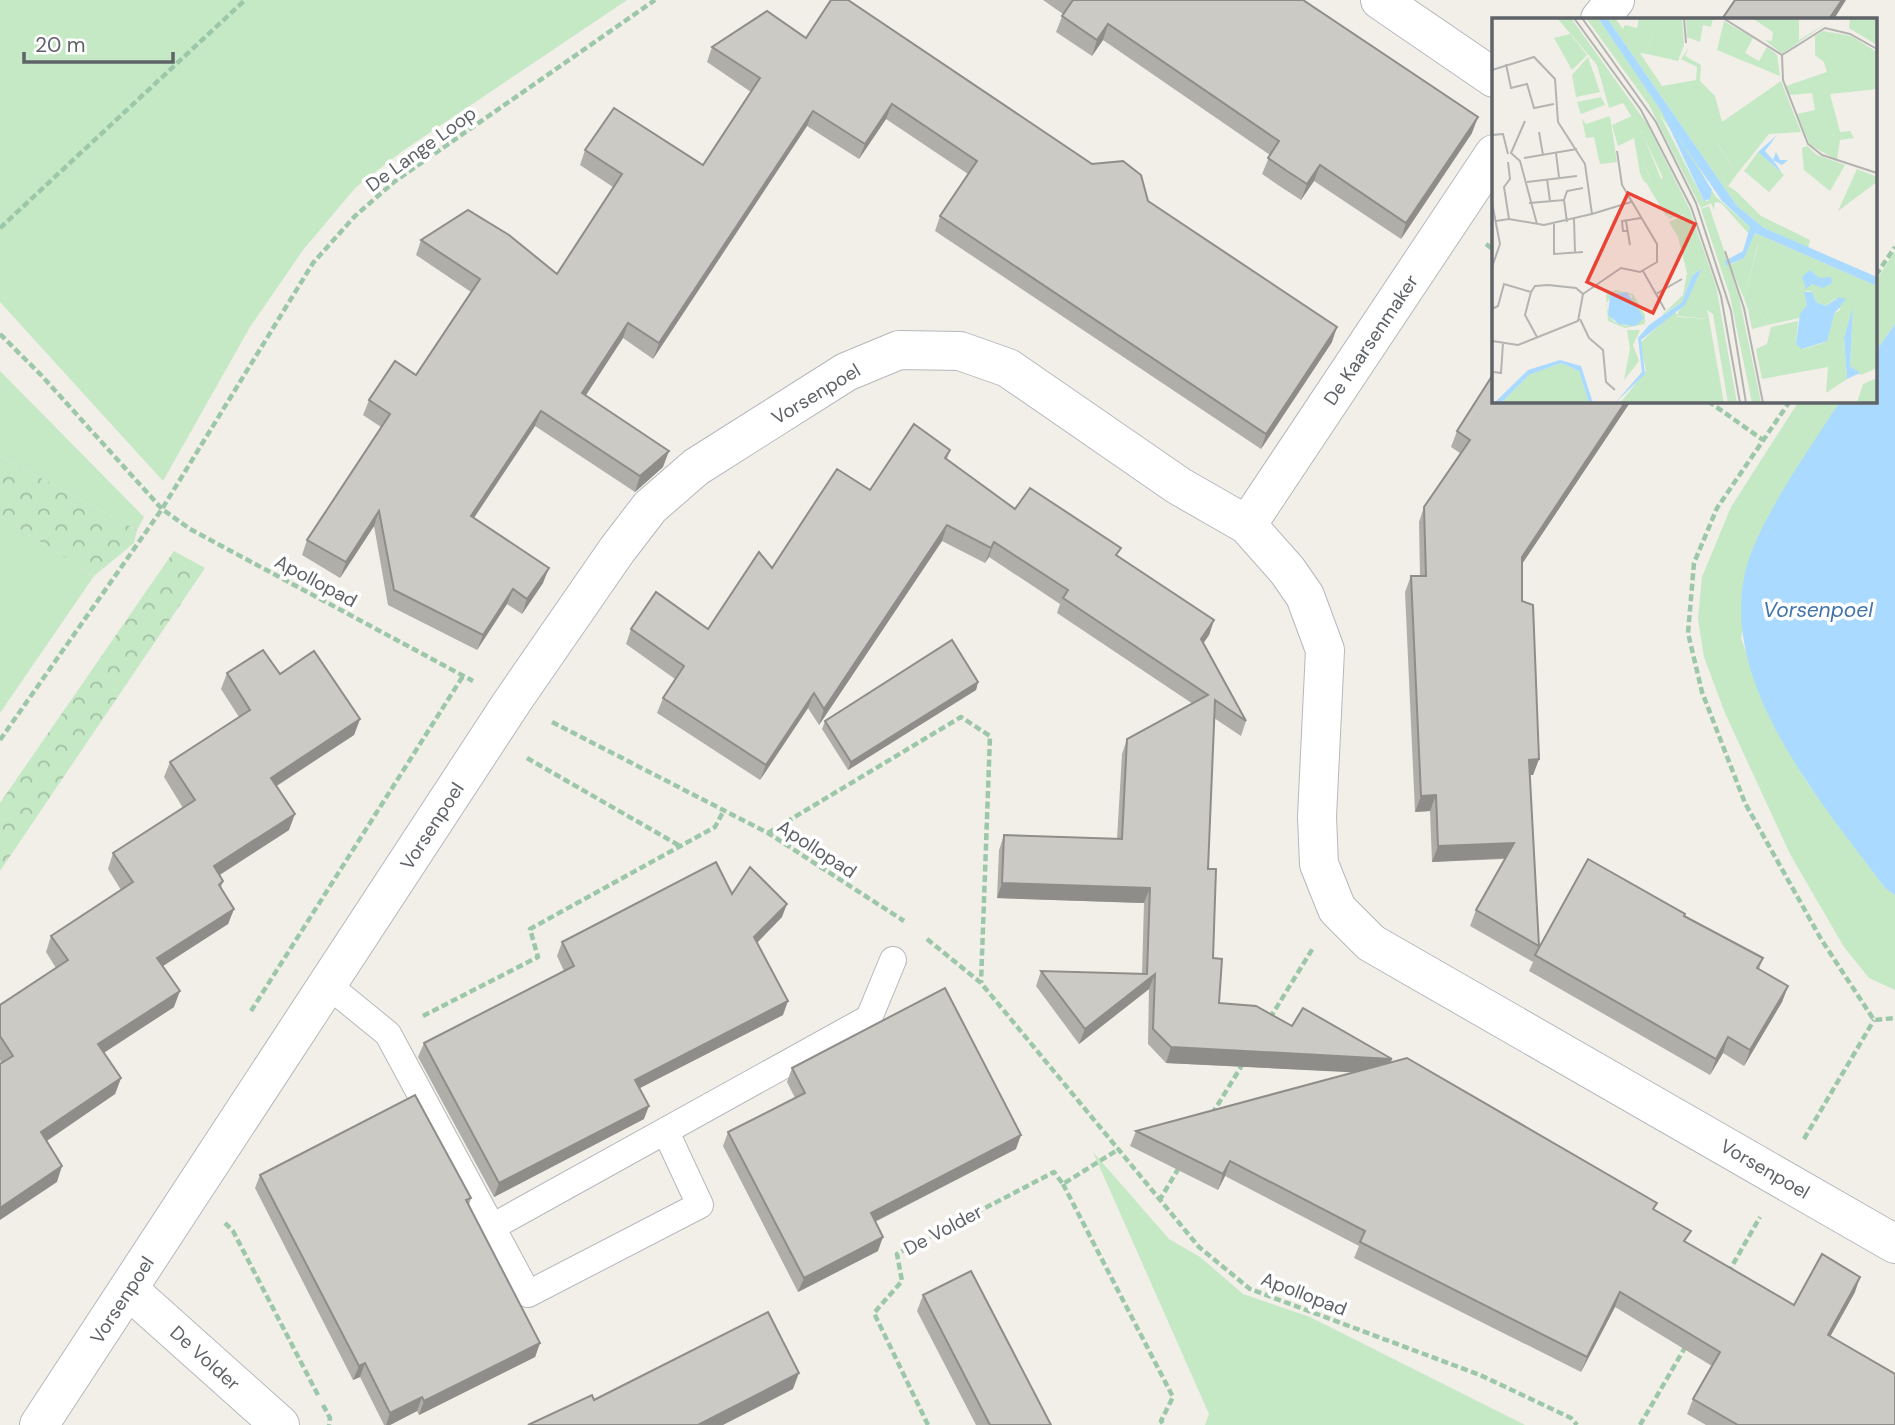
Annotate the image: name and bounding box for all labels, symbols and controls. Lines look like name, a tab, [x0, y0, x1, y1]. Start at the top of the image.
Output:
inset map	[1492, 18, 1878, 402]
scale bar	[24, 21, 173, 65]
text: 20 m	[35, 31, 86, 59]
street label: De Lange Loop	[361, 101, 481, 197]
street label: De Kaarsenmaker	[1318, 270, 1424, 410]
street label: Vorsenpoel	[767, 358, 865, 430]
street label: Apollopad	[271, 549, 361, 613]
water label: Vorsenpoel	[1763, 596, 1873, 624]
street label: Vorsenpoel	[395, 778, 469, 874]
street label: Apollopad	[773, 814, 861, 884]
street label: Vorsenpoel	[1716, 1133, 1814, 1205]
street label: De Volder	[899, 1199, 987, 1261]
street label: Vorsenpoel	[85, 1252, 159, 1348]
street label: Apollopad	[1258, 1266, 1350, 1322]
street label: De Volder	[165, 1320, 245, 1396]

